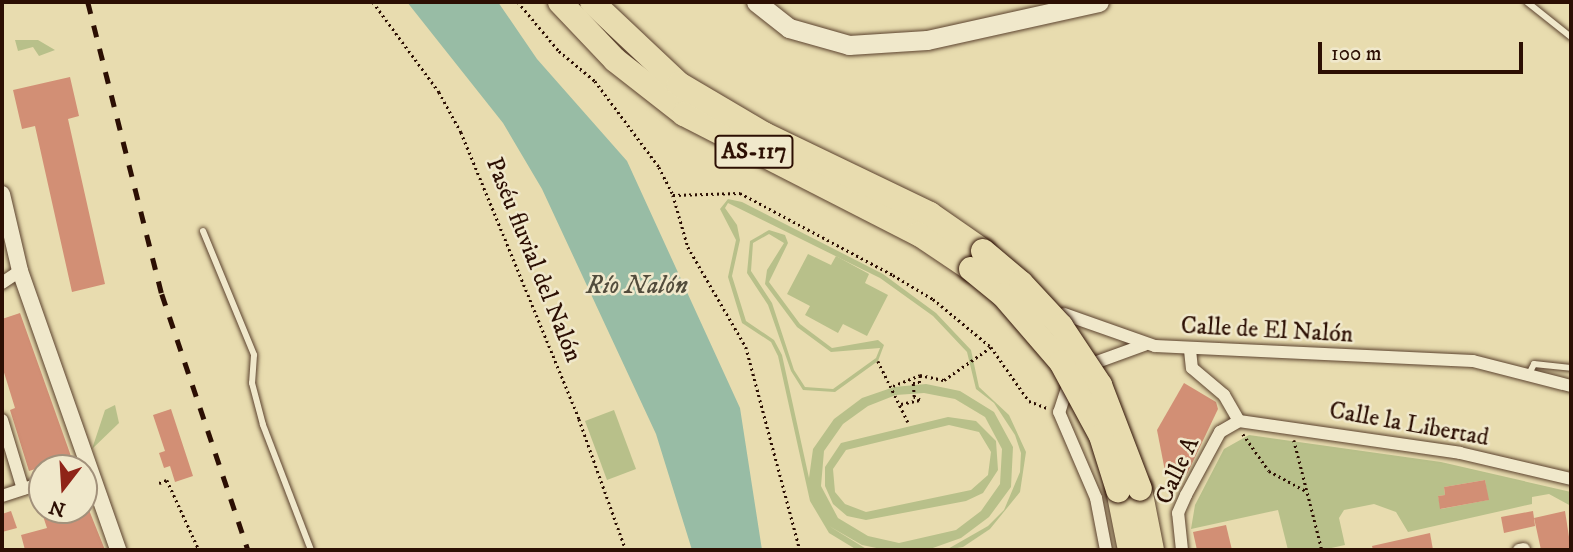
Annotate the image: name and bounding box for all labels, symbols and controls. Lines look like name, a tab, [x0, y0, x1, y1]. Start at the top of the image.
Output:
scale bar	[1321, 28, 1526, 72]
text: 100 m	[1331, 41, 1382, 67]
road number: AS-117	[714, 132, 794, 172]
street label: Paséu fluvial del Nalón	[479, 153, 587, 367]
water label: Río Nalón	[586, 270, 688, 302]
street label: Calle de El Nalón	[1180, 312, 1354, 350]
street label: Calle la Libertad	[1327, 397, 1491, 453]
street label: Calle A	[1150, 433, 1206, 509]
north arrow	[28, 454, 98, 524]
text: N	[46, 494, 68, 521]

